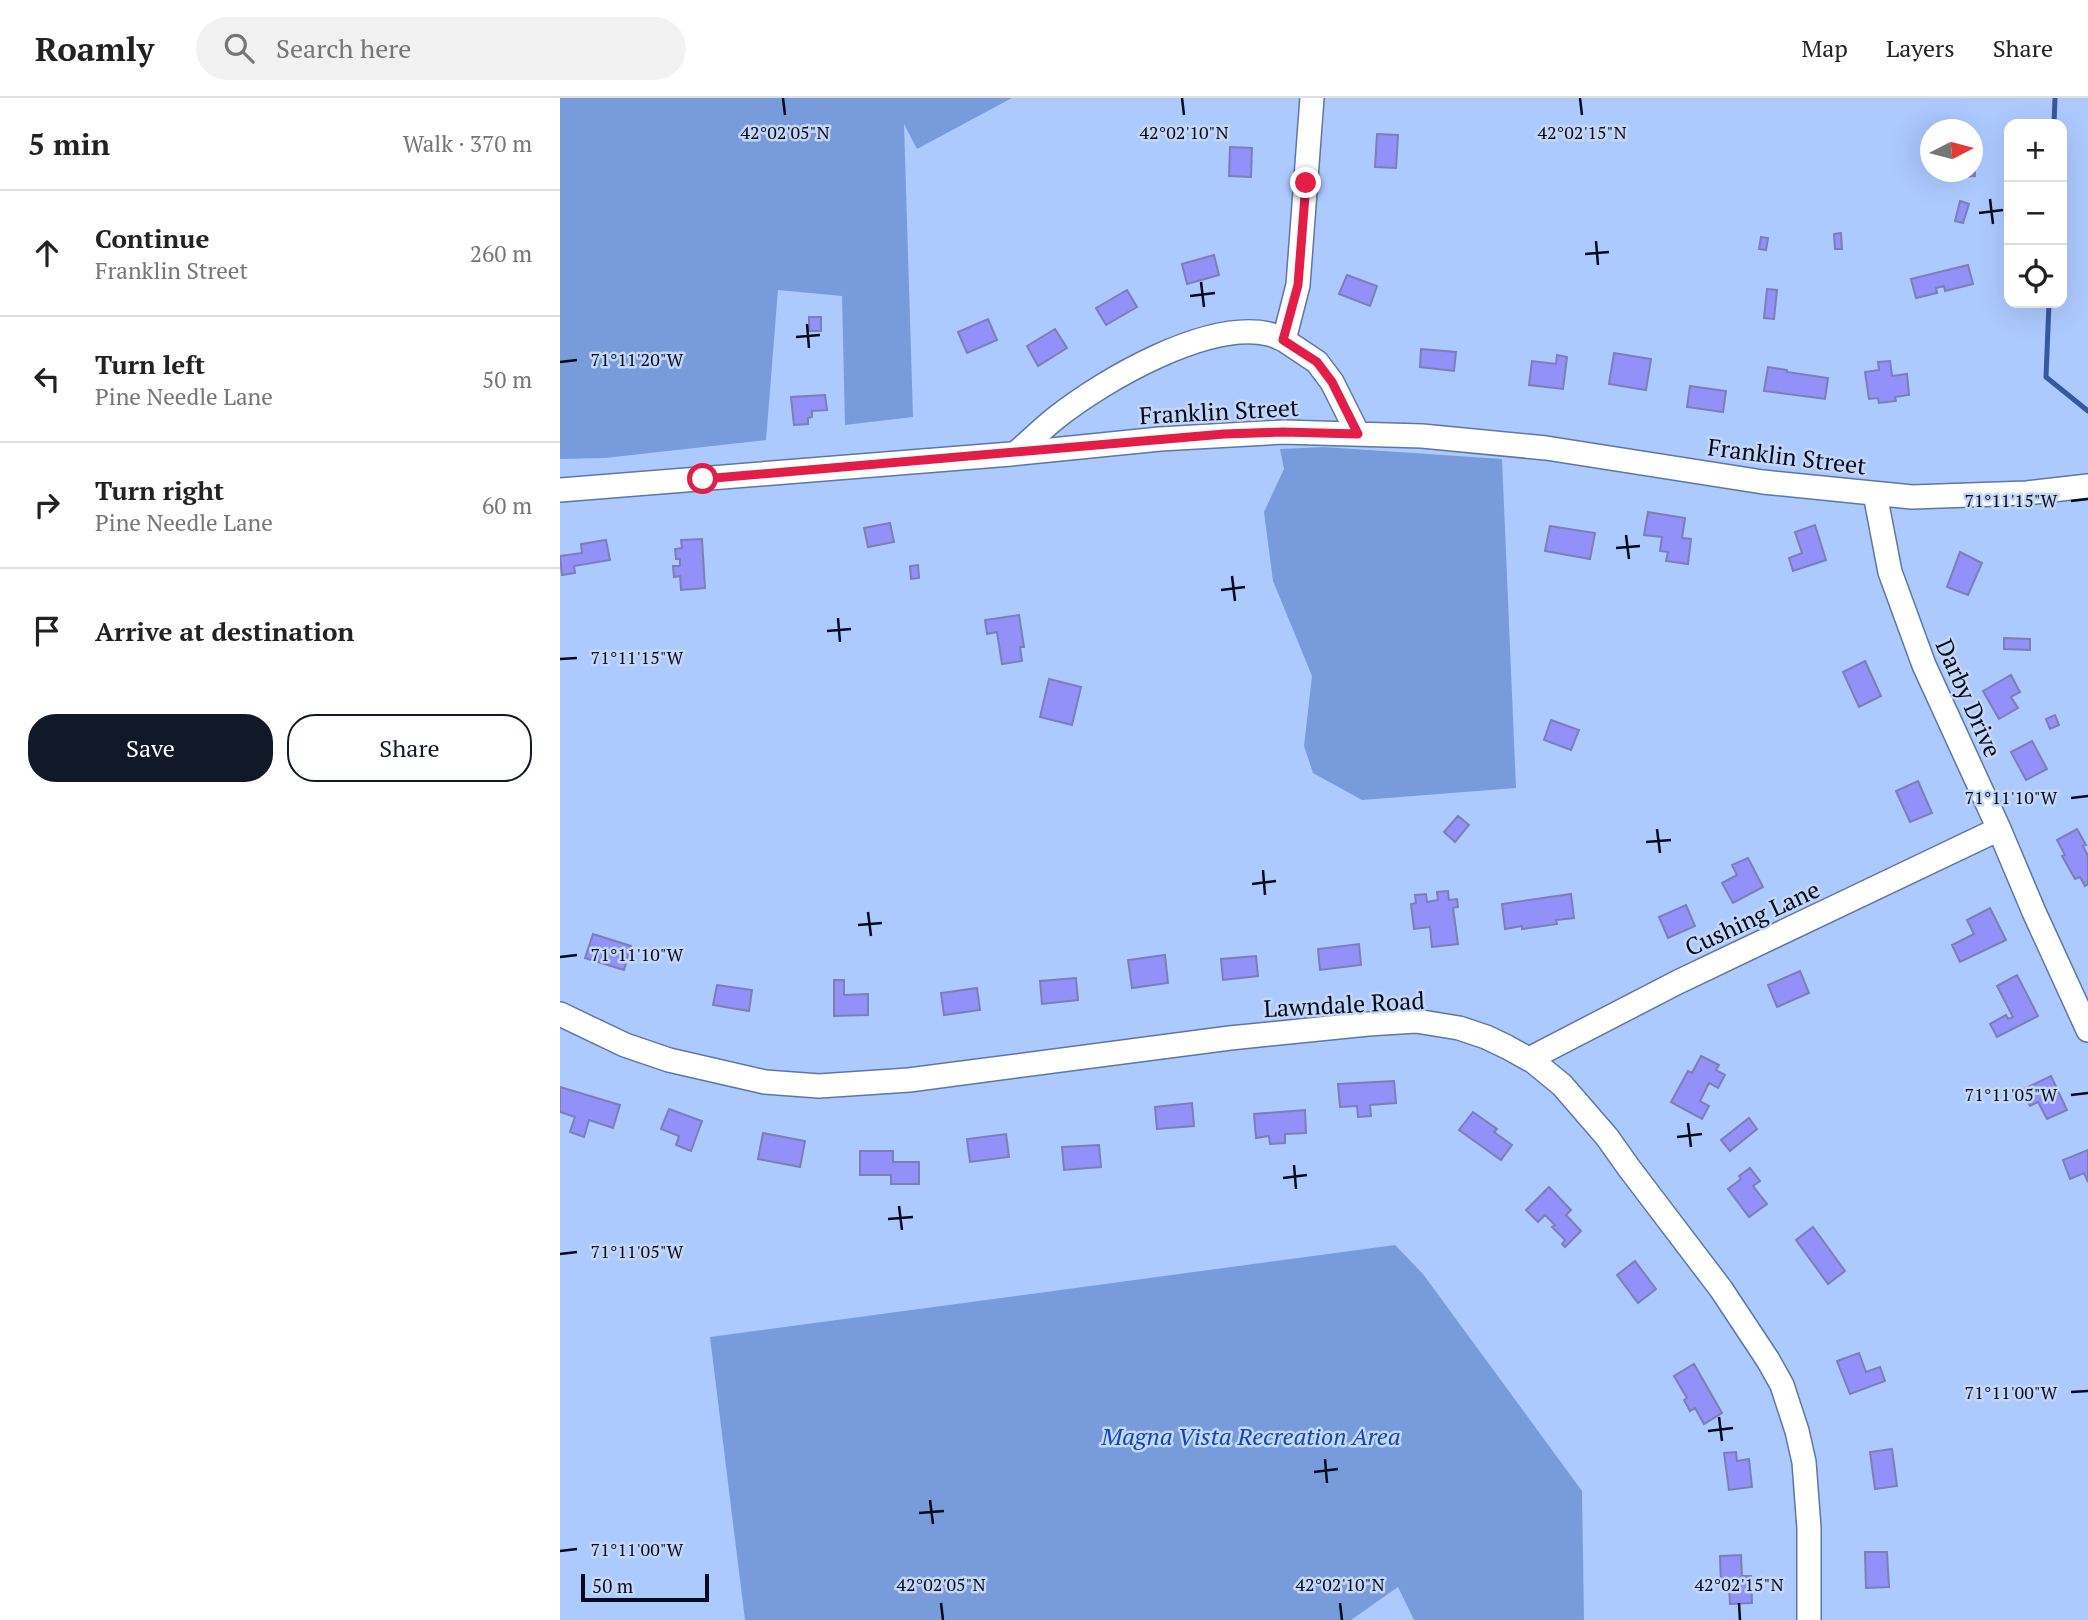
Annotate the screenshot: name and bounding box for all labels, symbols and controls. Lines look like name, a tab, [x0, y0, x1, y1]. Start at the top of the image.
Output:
search box	[196, 17, 686, 80]
text: Roamly	[35, 27, 154, 70]
icon: search	[220, 29, 258, 67]
text: Search here	[276, 31, 411, 65]
text: Map	[1801, 32, 1848, 64]
text: Layers	[1886, 32, 1955, 64]
text: Share	[1993, 32, 2053, 64]
north arrow	[1920, 119, 1983, 182]
map controls	[2004, 119, 2067, 308]
button: +	[2004, 119, 2067, 182]
text: 42°02'05"N	[740, 120, 830, 144]
text: 42°02'10"N	[1139, 120, 1229, 144]
text: 42°02'15"N	[1537, 120, 1627, 144]
text: 5 min	[28, 124, 110, 164]
text: Walk · 370 m	[403, 128, 532, 159]
route end	[1290, 167, 1321, 198]
button: −	[2004, 182, 2067, 245]
text: Continue	[95, 221, 209, 255]
icon: ahead	[28, 234, 66, 272]
text: 260 m	[470, 238, 532, 269]
button: locate	[2004, 245, 2067, 308]
text: Franklin Street	[95, 255, 248, 286]
text: Turn left	[95, 347, 205, 381]
text: 71°11'20"W	[591, 347, 684, 371]
icon: left	[28, 360, 66, 398]
text: 50 m	[482, 364, 532, 395]
text: Pine Needle Lane	[95, 381, 273, 412]
street label: Franklin Street	[1138, 391, 1300, 431]
street label: Franklin Street	[1706, 430, 1868, 482]
route start	[687, 463, 718, 494]
text: Turn right	[95, 473, 224, 507]
icon: right	[28, 486, 66, 524]
text: 71°11'15"W	[1965, 488, 2058, 512]
text: 60 m	[482, 490, 532, 521]
text: Pine Needle Lane	[95, 507, 273, 538]
icon: arrive	[28, 612, 66, 650]
text: Arrive at destination	[95, 614, 354, 648]
street label: Darby Drive	[1929, 634, 2009, 762]
text: 71°11'15"W	[591, 645, 684, 669]
button: Save	[28, 714, 273, 782]
button: Share	[287, 714, 532, 782]
text: 71°11'10"W	[1965, 785, 2058, 809]
street label: Cushing Lane	[1679, 873, 1825, 963]
text: 71°11'10"W	[591, 942, 684, 966]
street label: Lawndale Road	[1263, 984, 1425, 1024]
text: 71°11'05"W	[1965, 1082, 2058, 1106]
text: 71°11'05"W	[591, 1239, 684, 1263]
text: 71°11'00"W	[1965, 1380, 2058, 1404]
park label: Magna Vista Recreation Area	[1100, 1420, 1401, 1452]
text: 71°11'00"W	[591, 1537, 684, 1561]
scale bar	[581, 1571, 709, 1603]
text: 42°02'05"N	[896, 1572, 986, 1596]
text: 42°02'10"N	[1295, 1572, 1385, 1596]
text: 42°02'15"N	[1694, 1572, 1784, 1596]
text: 50 m	[592, 1573, 633, 1598]

